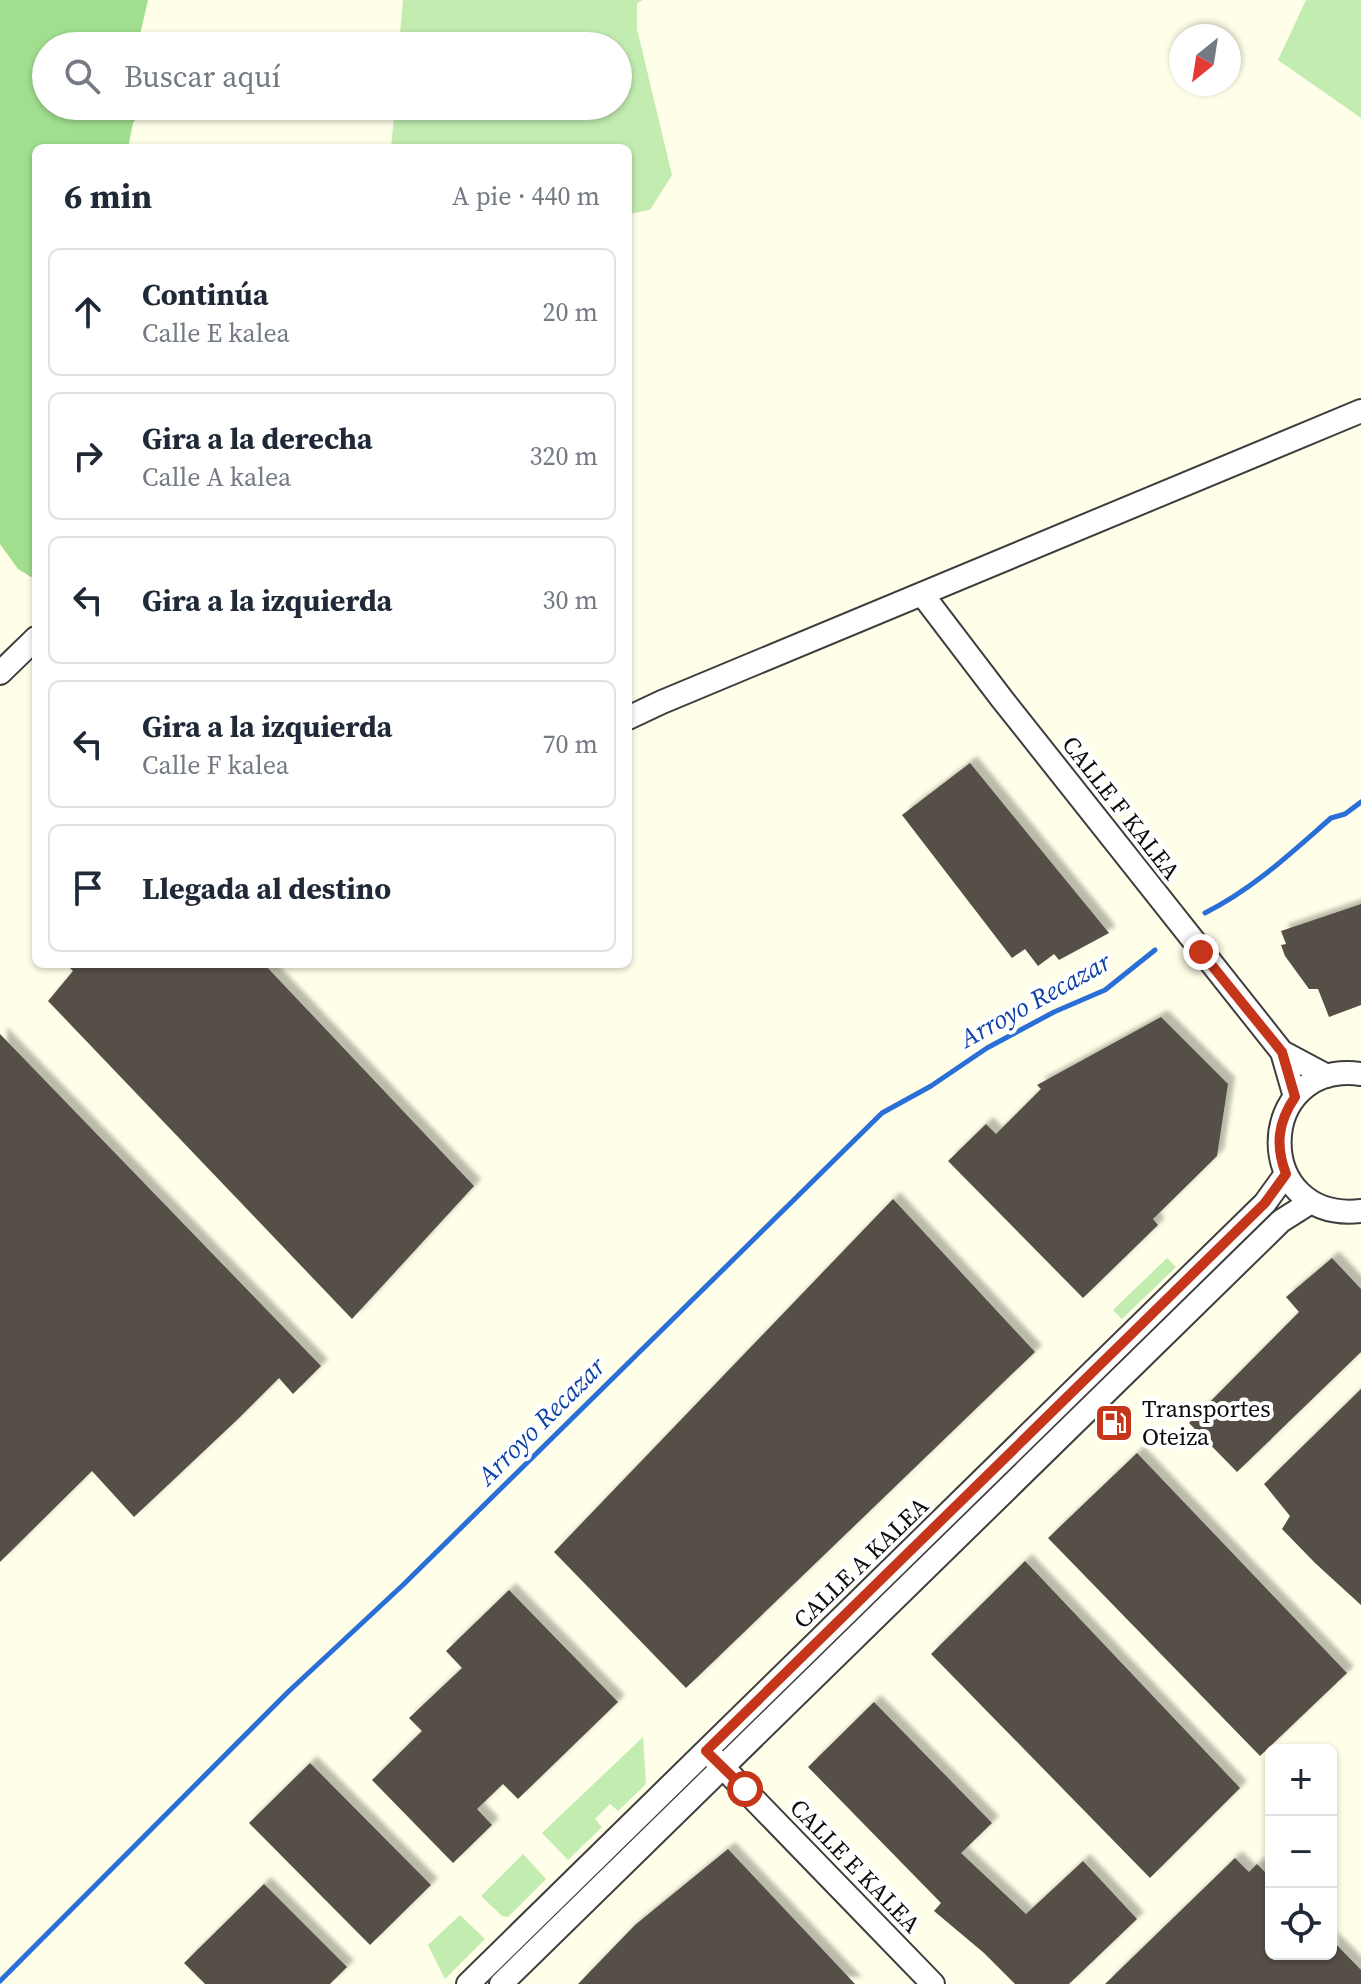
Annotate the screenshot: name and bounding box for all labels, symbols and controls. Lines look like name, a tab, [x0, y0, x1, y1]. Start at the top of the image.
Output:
north arrow	[1169, 24, 1241, 96]
search box	[32, 32, 632, 120]
icon: search	[60, 54, 104, 98]
text: Buscar aquí	[124, 56, 281, 97]
text: 6 min	[64, 173, 152, 219]
text: A pie · 440 m	[452, 178, 600, 214]
text: Continúa	[142, 274, 269, 315]
icon: ahead	[66, 290, 110, 334]
text: 20 m	[543, 294, 598, 330]
text: Calle E kalea	[142, 315, 290, 351]
text: Gira a la derecha	[142, 418, 373, 459]
icon: right	[66, 434, 110, 478]
text: 320 m	[530, 438, 598, 474]
text: Calle A kalea	[142, 459, 291, 495]
icon: left	[66, 578, 110, 622]
text: Gira a la izquierda	[142, 580, 392, 621]
text: 30 m	[543, 582, 598, 618]
text: Gira a la izquierda	[142, 706, 392, 747]
icon: left	[66, 722, 110, 766]
text: 70 m	[543, 726, 598, 762]
street label: CALLE F KALEA	[1055, 729, 1188, 887]
text: Calle F kalea	[142, 747, 289, 783]
icon: arrive	[66, 866, 110, 910]
text: Llegada al destino	[142, 868, 391, 909]
route end	[1183, 934, 1219, 970]
water label: Arroyo Recazar	[951, 943, 1118, 1057]
water label: Arroyo Recazar	[467, 1348, 614, 1495]
place label: Transportes Oteiza	[1142, 1392, 1271, 1453]
fuel station icon: Transportes Oteiza	[1093, 1402, 1135, 1444]
street label: CALLE A KALEA	[786, 1489, 936, 1636]
map controls	[1265, 1744, 1337, 1960]
button: +	[1265, 1744, 1337, 1816]
route start	[727, 1771, 763, 1807]
street label: CALLE E KALEA	[783, 1791, 928, 1940]
button: −	[1265, 1816, 1337, 1888]
button: locate	[1265, 1888, 1337, 1960]

